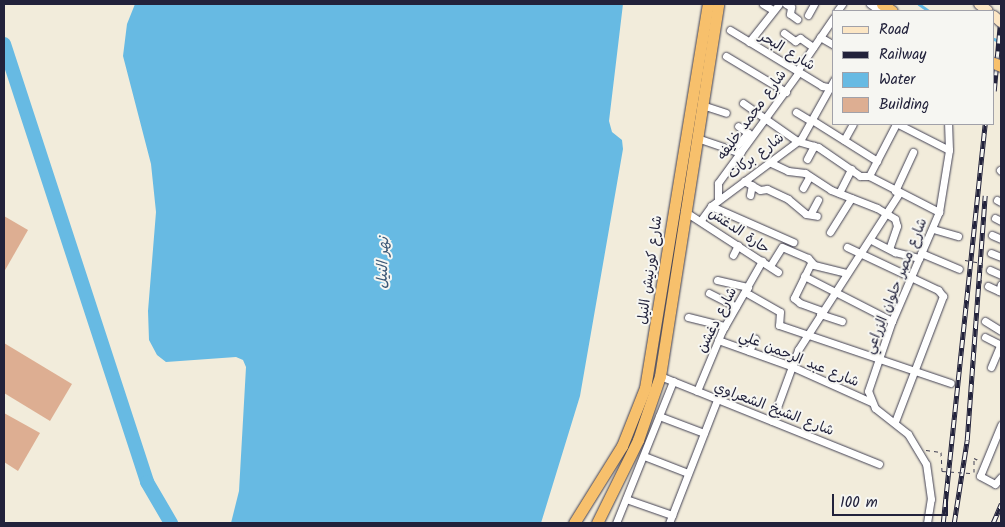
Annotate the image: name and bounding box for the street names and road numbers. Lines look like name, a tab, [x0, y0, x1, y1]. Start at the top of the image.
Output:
street label: شارع البحر	[756, 28, 818, 74]
street label: شارع محمد خليفه	[714, 67, 790, 163]
street label: شارع بركات	[725, 129, 787, 183]
street label: حارة الدغش	[705, 204, 773, 258]
street label: شارع كورنيش النيل	[634, 214, 666, 326]
street label: شارع مصر حلوان الزراعي	[861, 216, 931, 356]
street label: شارع دغشن	[693, 285, 741, 355]
street label: شارع عبد الرحمن علي	[737, 327, 861, 391]
street label: شارع الشيخ الشعراوي	[712, 378, 836, 440]

